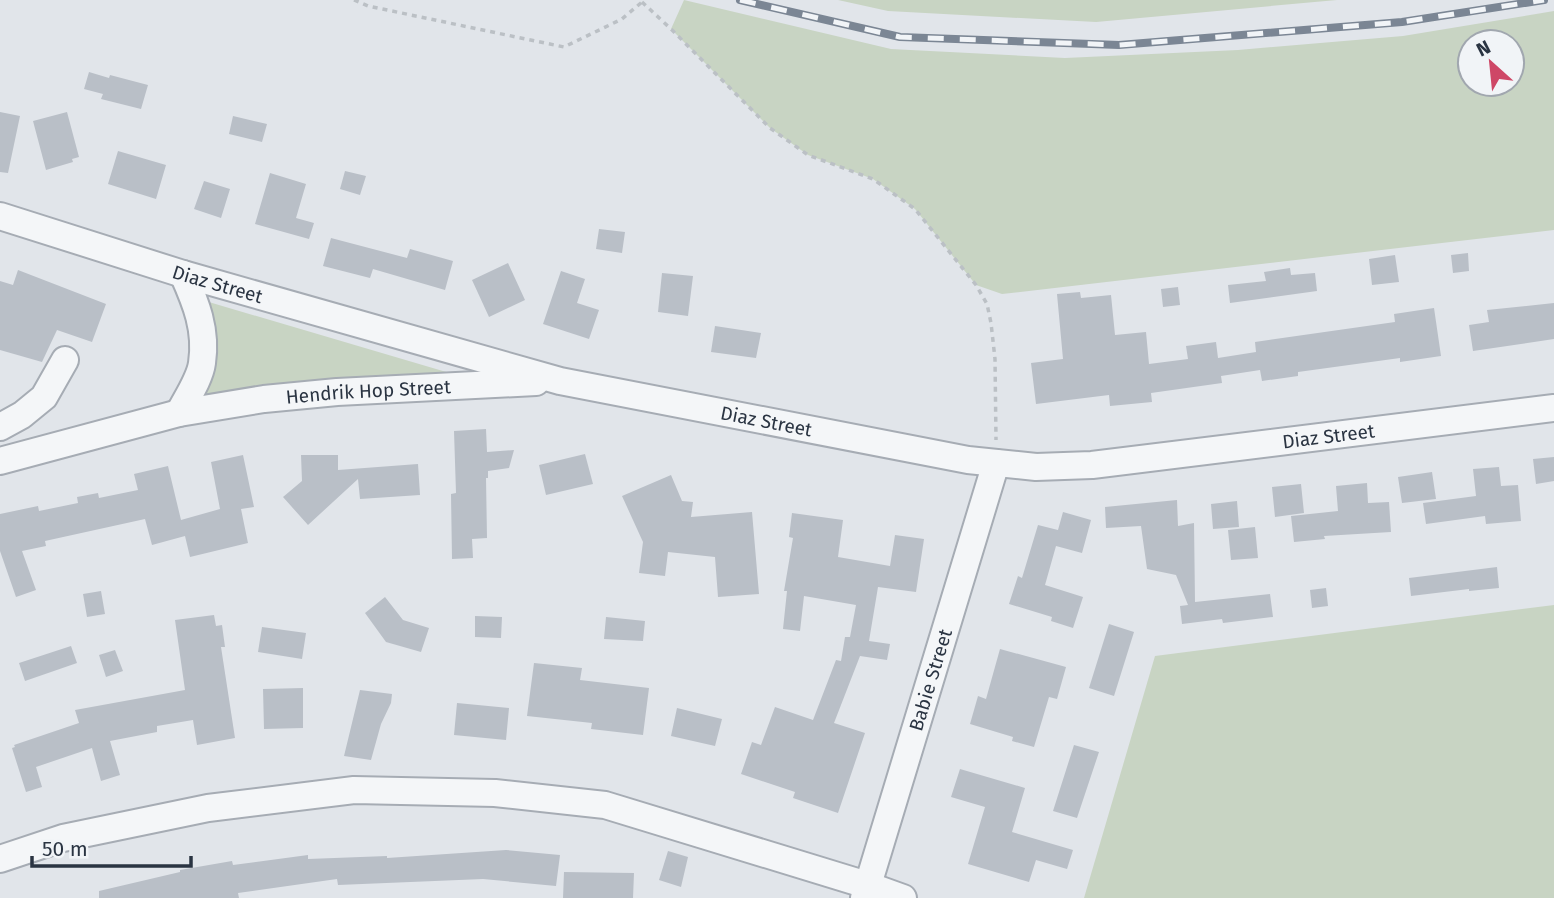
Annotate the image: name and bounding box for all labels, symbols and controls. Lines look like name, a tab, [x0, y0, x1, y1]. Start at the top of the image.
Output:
north arrow	[1456, 28, 1526, 98]
text: N	[1473, 35, 1494, 61]
street label: Diaz Street	[169, 260, 265, 308]
street label: Hendrik Hop Street	[285, 375, 451, 409]
street label: Diaz Street	[718, 401, 814, 442]
street label: Diaz Street	[1281, 419, 1376, 453]
street label: Babie Street	[904, 626, 957, 734]
scale bar	[32, 824, 191, 868]
text: 50 m	[42, 836, 88, 862]

